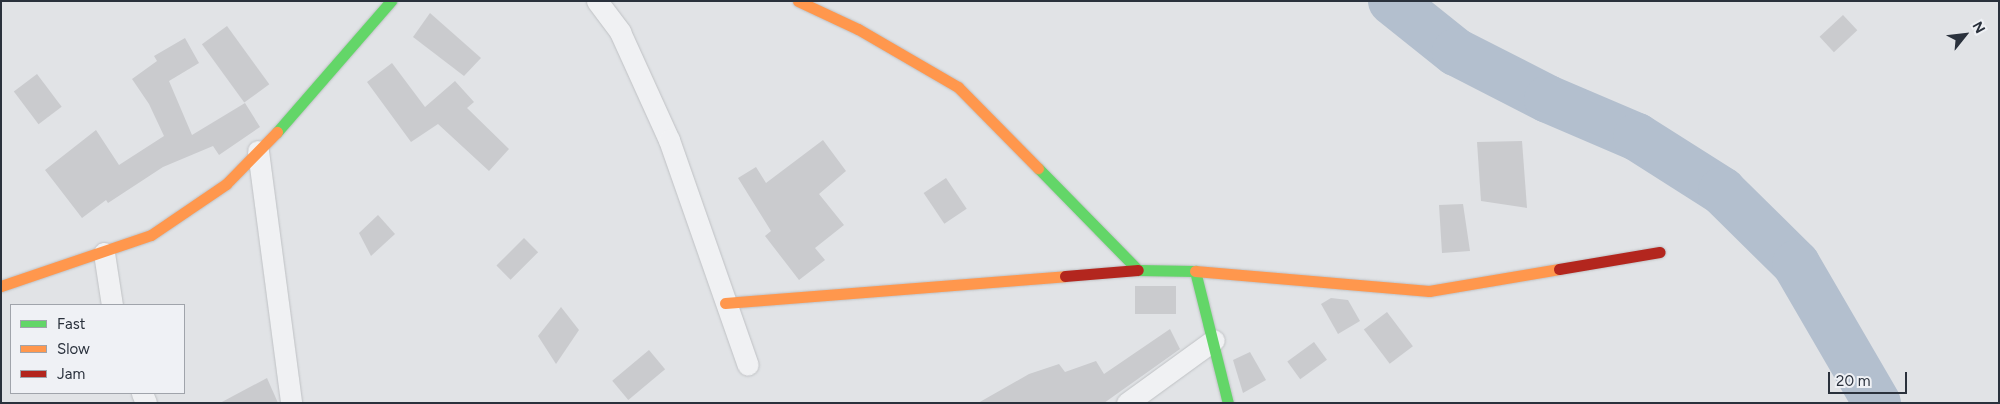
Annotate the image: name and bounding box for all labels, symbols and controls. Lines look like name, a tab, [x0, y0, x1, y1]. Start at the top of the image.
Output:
north arrow	[1940, 10, 1990, 60]
text: N	[1968, 19, 1989, 36]
legend	[10, 304, 185, 394]
text: Fast	[57, 315, 85, 333]
text: Slow	[57, 340, 90, 358]
scale bar	[1830, 362, 1909, 394]
text: Jam	[57, 365, 85, 383]
text: 20 m	[1836, 372, 1870, 390]

